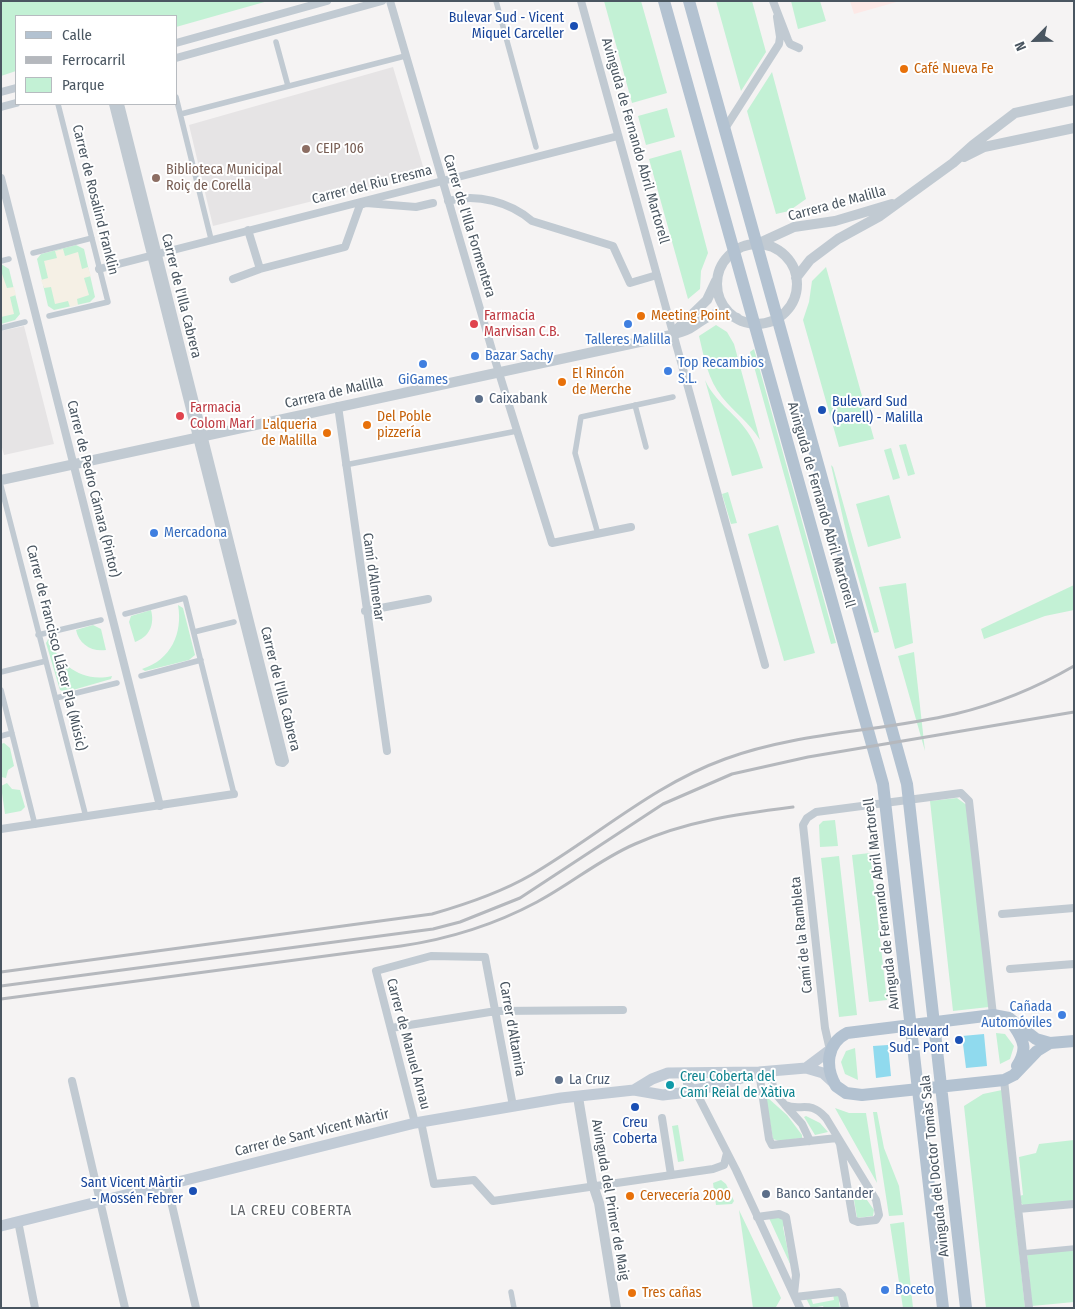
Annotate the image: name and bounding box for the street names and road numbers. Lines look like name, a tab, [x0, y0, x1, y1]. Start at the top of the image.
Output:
street label: Avinguda de Fernando Abril Martorell	[598, 36, 672, 246]
street label: Carrer de Rosalind Franklin	[68, 123, 122, 277]
street label: Carrer de l'Illa Formentera	[439, 152, 499, 300]
street label: Carrer del Riu Eresma	[310, 162, 434, 208]
street label: Carrera de Malilla	[786, 183, 888, 225]
street label: Carrer de l'Illa Cabrera	[157, 232, 205, 360]
street label: Carrera de Malilla	[283, 374, 385, 412]
street label: Carrer de Pedro Cámara (Pintor)	[63, 399, 123, 579]
street label: Avinguda de Fernando Abril Martorell	[784, 400, 858, 610]
street label: Camí d'Almenar	[358, 532, 388, 622]
street label: Carrer de Francisco Llácer Pla (Músic)	[22, 543, 90, 753]
street label: Carrer de l'Illa Cabrera	[256, 625, 304, 753]
street label: Avinguda de Fernando Abril Martorell	[861, 797, 903, 1011]
street label: Camí de la Rambleta	[788, 876, 816, 994]
street label: Carrer de Manuel Arnau	[382, 977, 434, 1111]
street label: Carrer d'Altamira	[495, 980, 529, 1078]
street label: Avinguda del Doctor Tomàs Sala	[917, 1074, 953, 1258]
street label: Carrer de Sant Vicent Màrtir	[233, 1106, 391, 1160]
street label: Avinguda del Primer de Maig	[588, 1118, 632, 1282]

